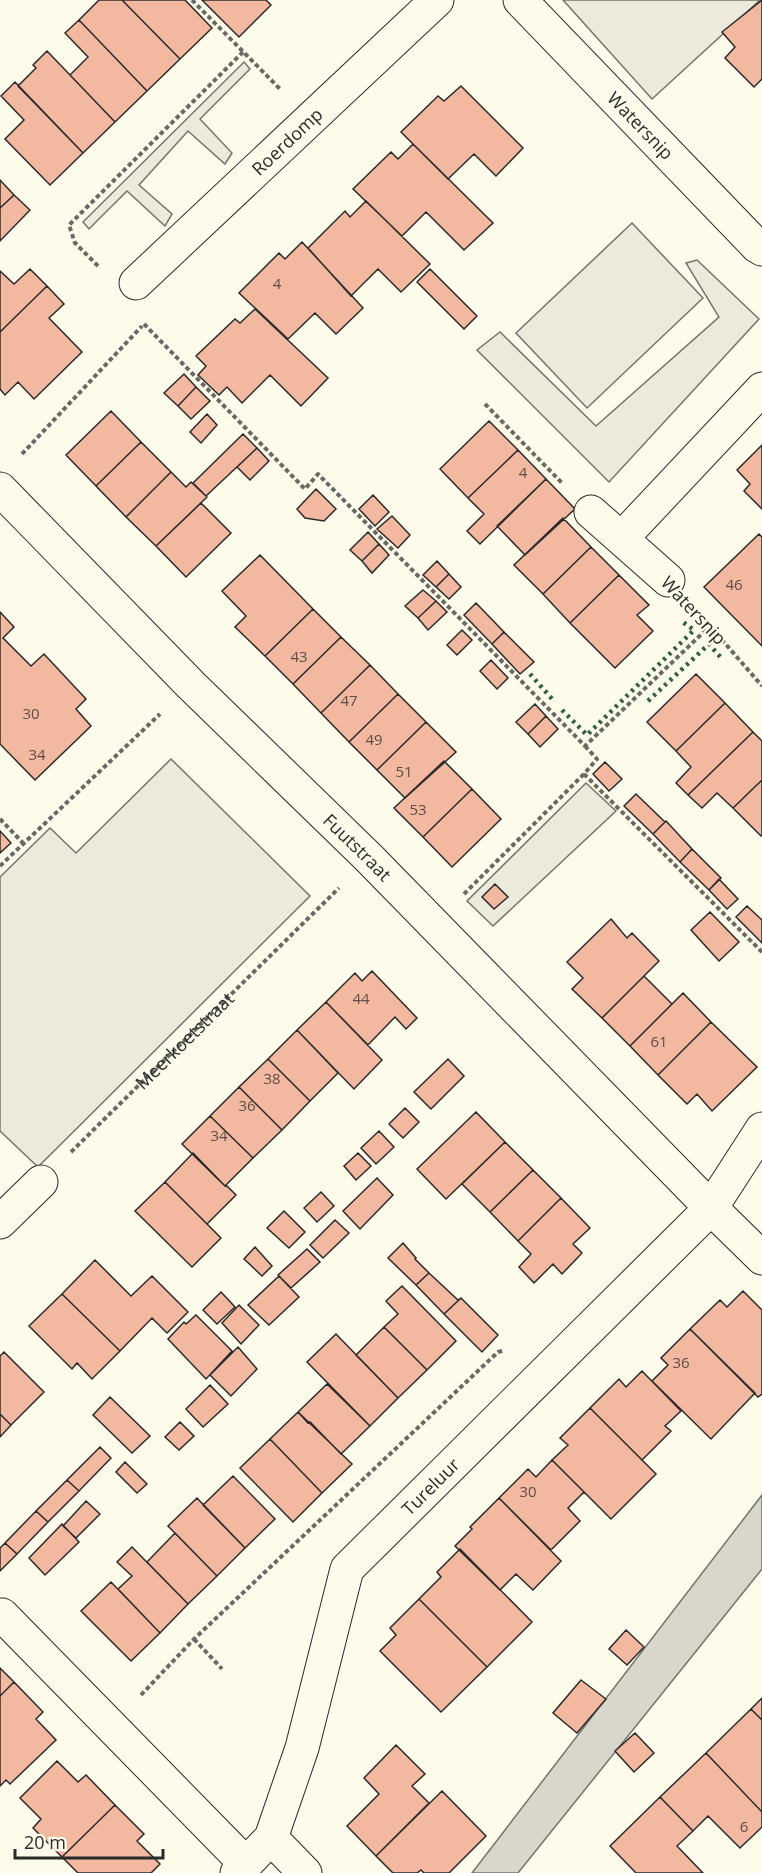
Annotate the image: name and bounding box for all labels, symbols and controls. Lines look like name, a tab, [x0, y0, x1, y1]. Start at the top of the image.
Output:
street label: Watersnip	[602, 86, 679, 164]
street label: Roerdomp	[246, 102, 327, 180]
house number: 4	[273, 273, 282, 293]
house number: 4	[519, 462, 528, 482]
street label: Watersnip	[656, 570, 732, 650]
house number: 46	[725, 574, 743, 594]
house number: 43	[290, 646, 308, 666]
house number: 47	[340, 690, 358, 710]
house number: 30	[22, 703, 40, 723]
house number: 49	[365, 729, 383, 749]
house number: 34	[28, 744, 46, 764]
house number: 51	[395, 761, 413, 781]
house number: 53	[409, 799, 427, 819]
street label: Fuutstraat	[318, 808, 397, 886]
street label: Meerkoetstraat	[130, 986, 239, 1094]
house number: 44	[352, 988, 370, 1008]
house number: 61	[650, 1031, 668, 1051]
house number: 38	[263, 1068, 281, 1088]
house number: 36	[238, 1095, 256, 1115]
house number: 34	[210, 1125, 228, 1145]
house number: 36	[672, 1352, 690, 1372]
street label: Tureluur	[396, 1452, 465, 1520]
house number: 30	[519, 1481, 537, 1501]
house number: 6	[740, 1816, 748, 1836]
scale bar	[15, 1822, 164, 1860]
text: 20 m	[24, 1830, 66, 1854]

